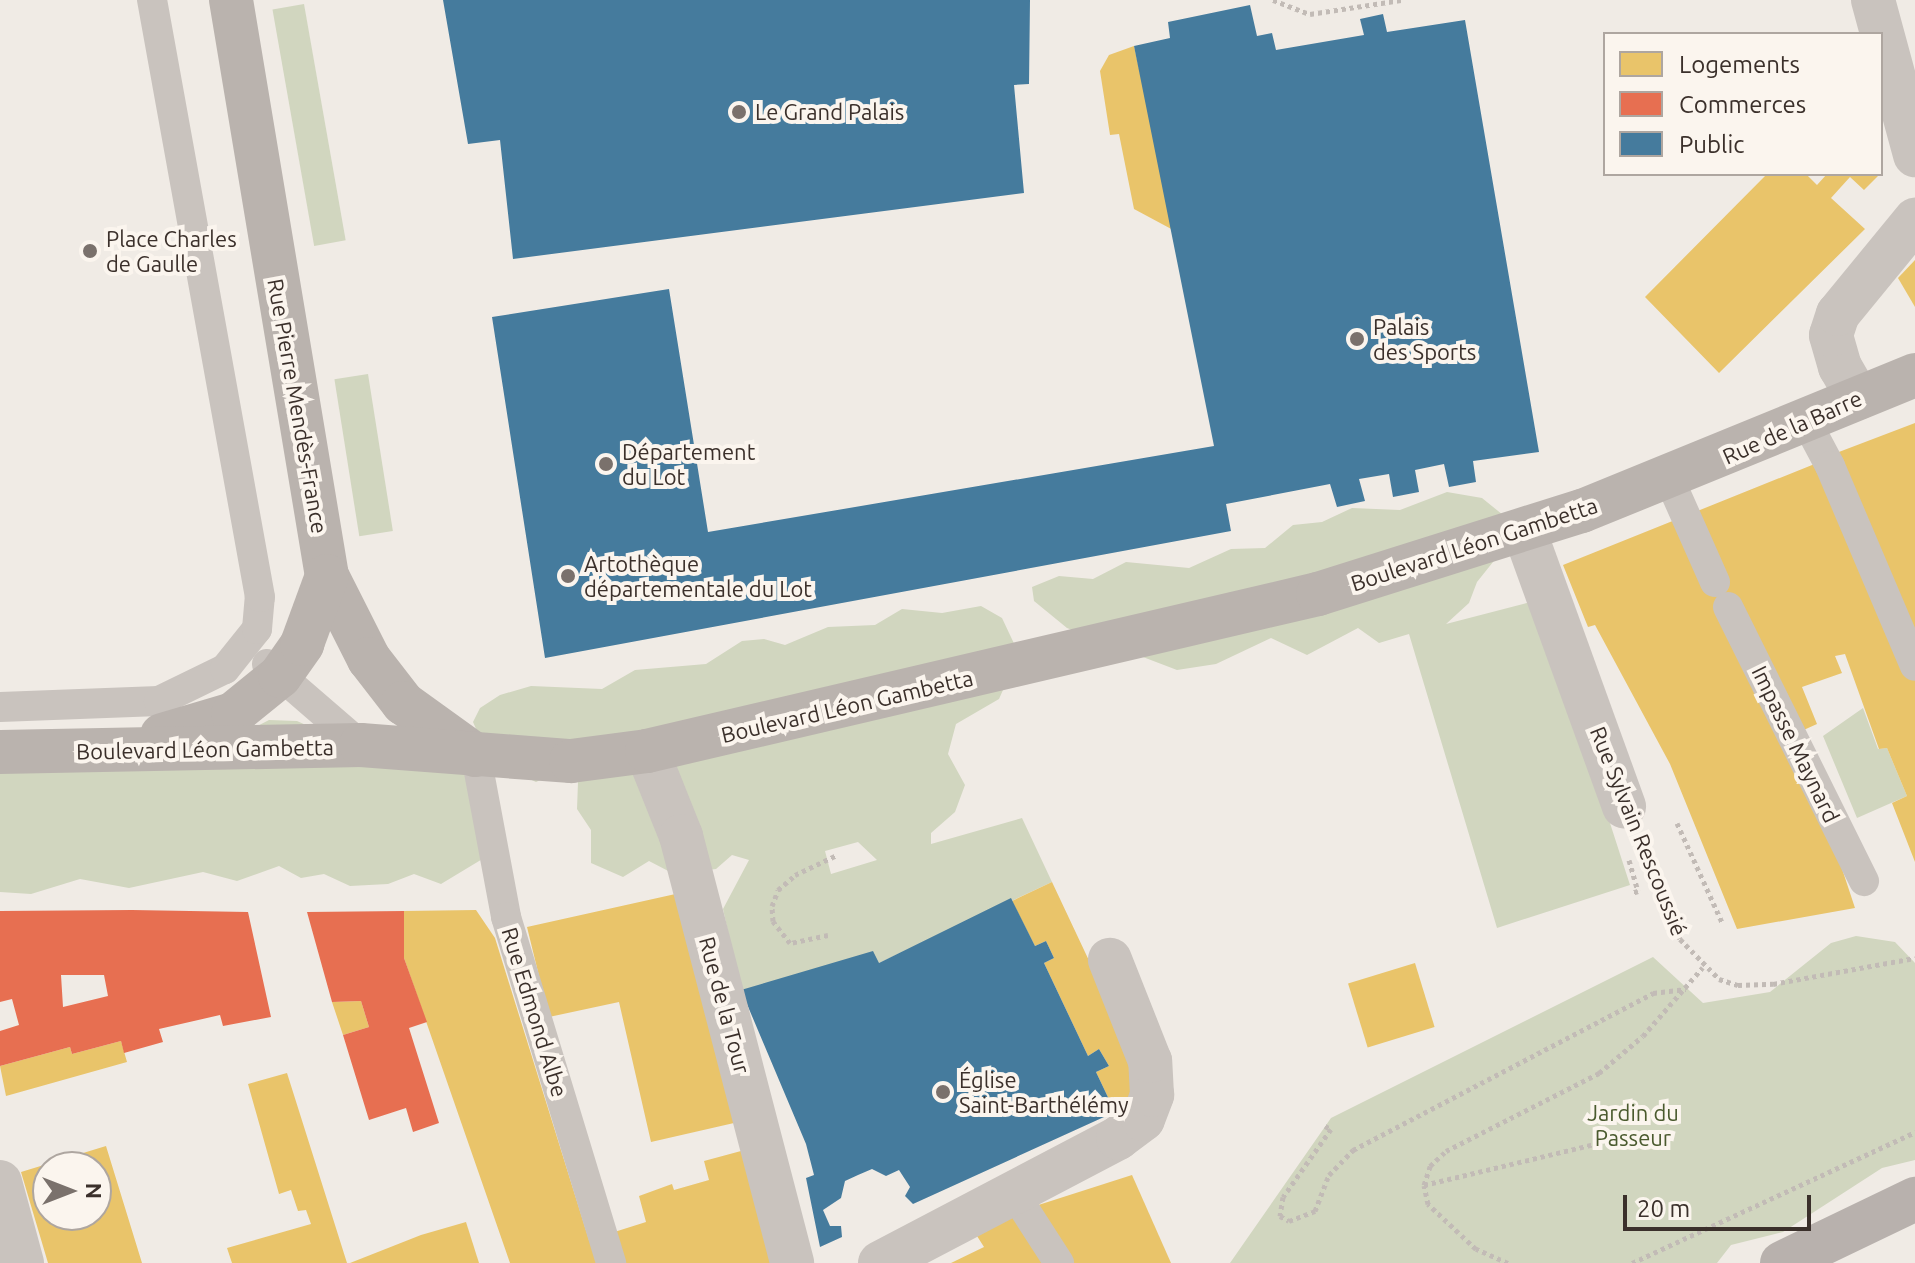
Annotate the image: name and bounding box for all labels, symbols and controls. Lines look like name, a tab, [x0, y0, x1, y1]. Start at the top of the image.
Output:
legend	[1603, 32, 1883, 176]
text: Logements	[1679, 51, 1800, 78]
text: Commerces	[1679, 91, 1806, 118]
place label: Le Grand Palais	[755, 99, 904, 125]
marker: Le Grand Palais	[730, 103, 748, 121]
text: Public	[1679, 131, 1744, 158]
place label: Place Charles de Gaulle	[106, 225, 237, 276]
marker: Place Charles de Gaulle	[81, 242, 99, 260]
street label: Rue Pierre Mendès-France	[263, 276, 333, 536]
place label: Palais des Sports	[1373, 313, 1476, 364]
marker: Palais des Sports	[1348, 330, 1366, 348]
street label: Rue de la Barre	[1718, 384, 1866, 470]
place label: Département du Lot	[622, 438, 755, 490]
marker: Département du Lot	[597, 455, 615, 473]
street label: Boulevard Léon Gambetta	[1347, 492, 1601, 596]
place label: Artothèque départementale du Lot	[584, 550, 812, 602]
marker: Artothèque départementale du Lot	[559, 567, 577, 585]
street label: Impasse Maynard	[1747, 661, 1845, 827]
street label: Boulevard Léon Gambetta	[718, 664, 976, 748]
street label: Rue Sylvain Rescoussié	[1585, 722, 1693, 940]
street label: Boulevard Léon Gambetta	[76, 734, 334, 764]
street label: Rue Edmond Albe	[497, 924, 573, 1100]
street label: Rue de la Tour	[694, 934, 756, 1076]
place label: Église Saint-Barthélémy	[959, 1066, 1129, 1118]
marker: Église Saint-Barthélémy	[934, 1083, 952, 1101]
park label: Jardin du Passeur	[1587, 1099, 1679, 1150]
north arrow	[32, 1151, 112, 1231]
scale bar	[1627, 1179, 1815, 1229]
text: N	[82, 1183, 107, 1199]
text: 20 m	[1637, 1195, 1690, 1222]

